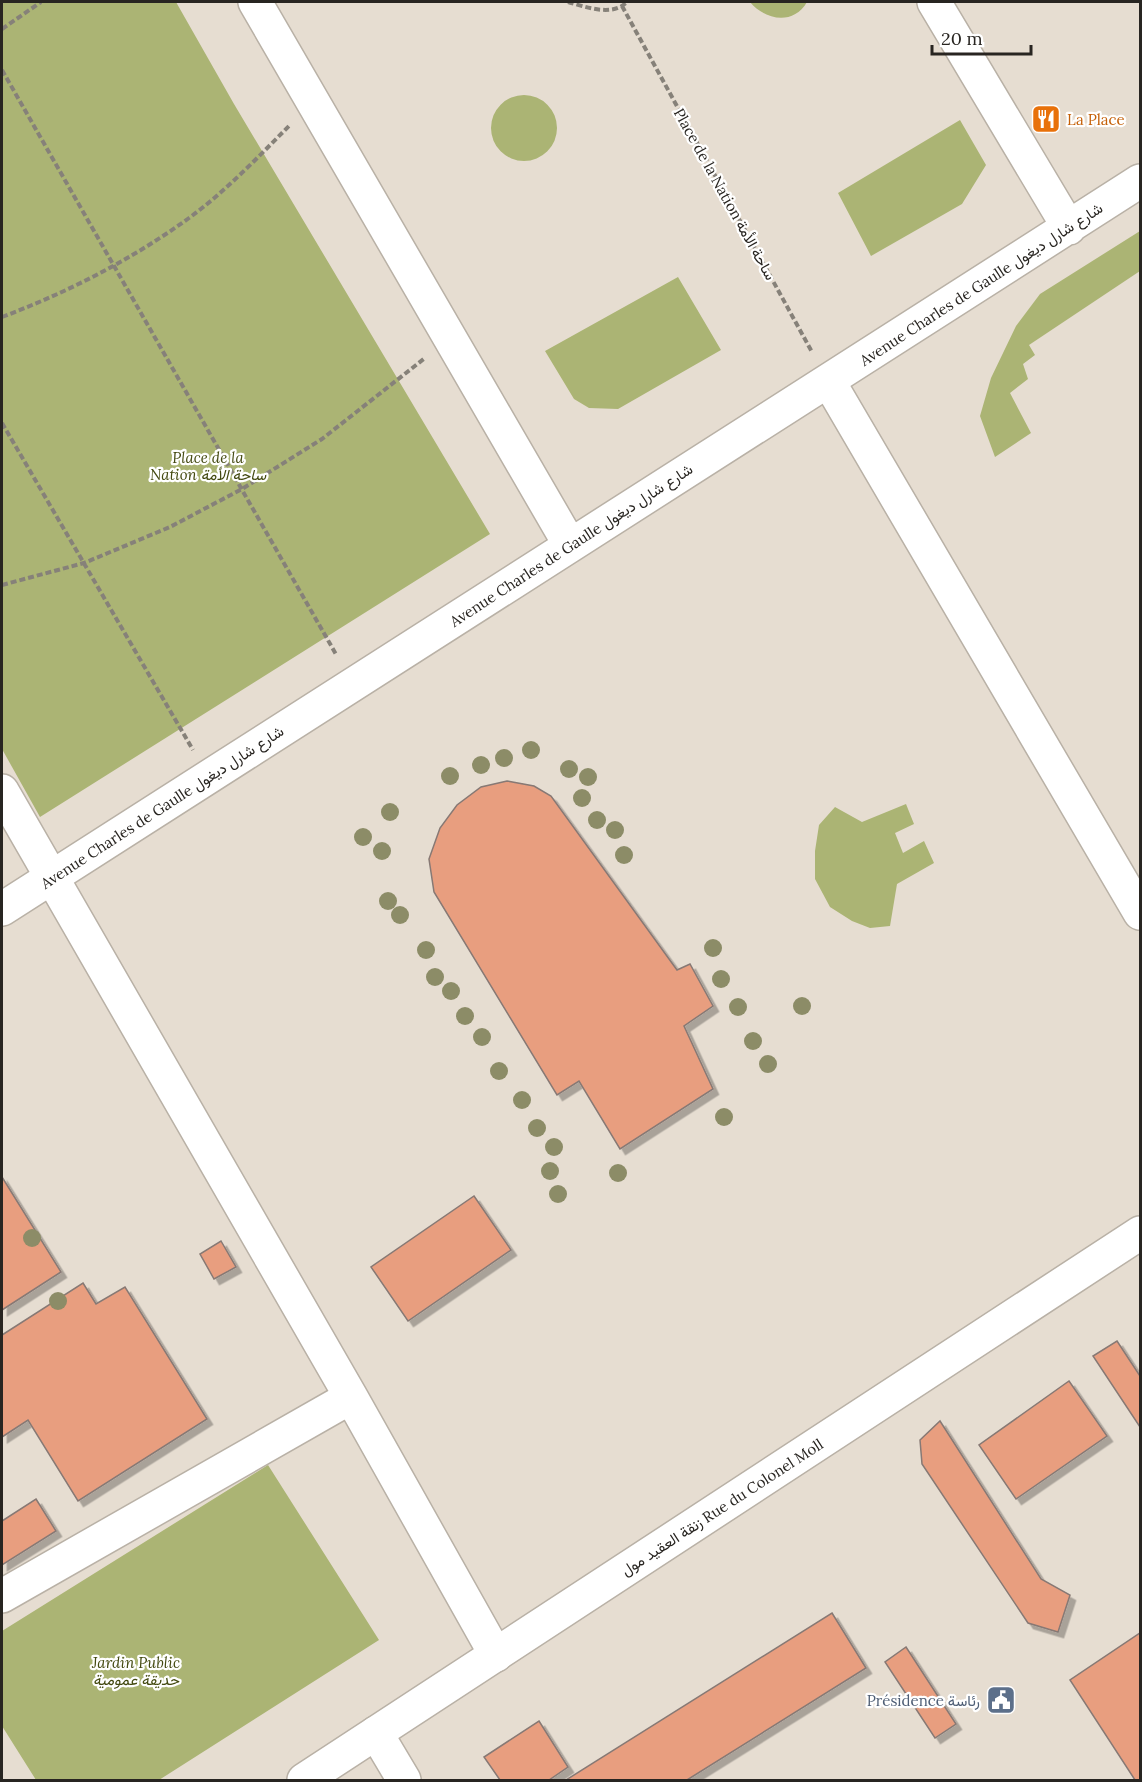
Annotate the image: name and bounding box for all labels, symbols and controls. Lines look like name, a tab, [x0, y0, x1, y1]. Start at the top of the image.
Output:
scale bar	[932, 18, 1031, 56]
text: 20 m	[941, 27, 983, 50]
restaurant icon: La Place	[1030, 103, 1062, 135]
street label: Place de la Nation ساحة الأمة	[670, 105, 780, 283]
place label: La Place	[1067, 110, 1125, 129]
street label: Avenue Charles de Gaulle شارع شارل ديغول	[855, 198, 1107, 372]
park label: Place de la Nation ساحة الأمة	[150, 448, 267, 484]
street label: Avenue Charles de Gaulle شارع شارل ديغول	[445, 459, 697, 633]
street label: Avenue Charles de Gaulle شارع شارل ديغول	[36, 721, 288, 895]
street label: زنقة العقيد مول Rue du Colonel Moll	[617, 1434, 827, 1580]
park label: Jardin Public حديقة عمومية	[91, 1653, 180, 1689]
public building icon: Présidence رئاسة	[985, 1684, 1017, 1716]
place label: Présidence رئاسة	[867, 1691, 980, 1710]

